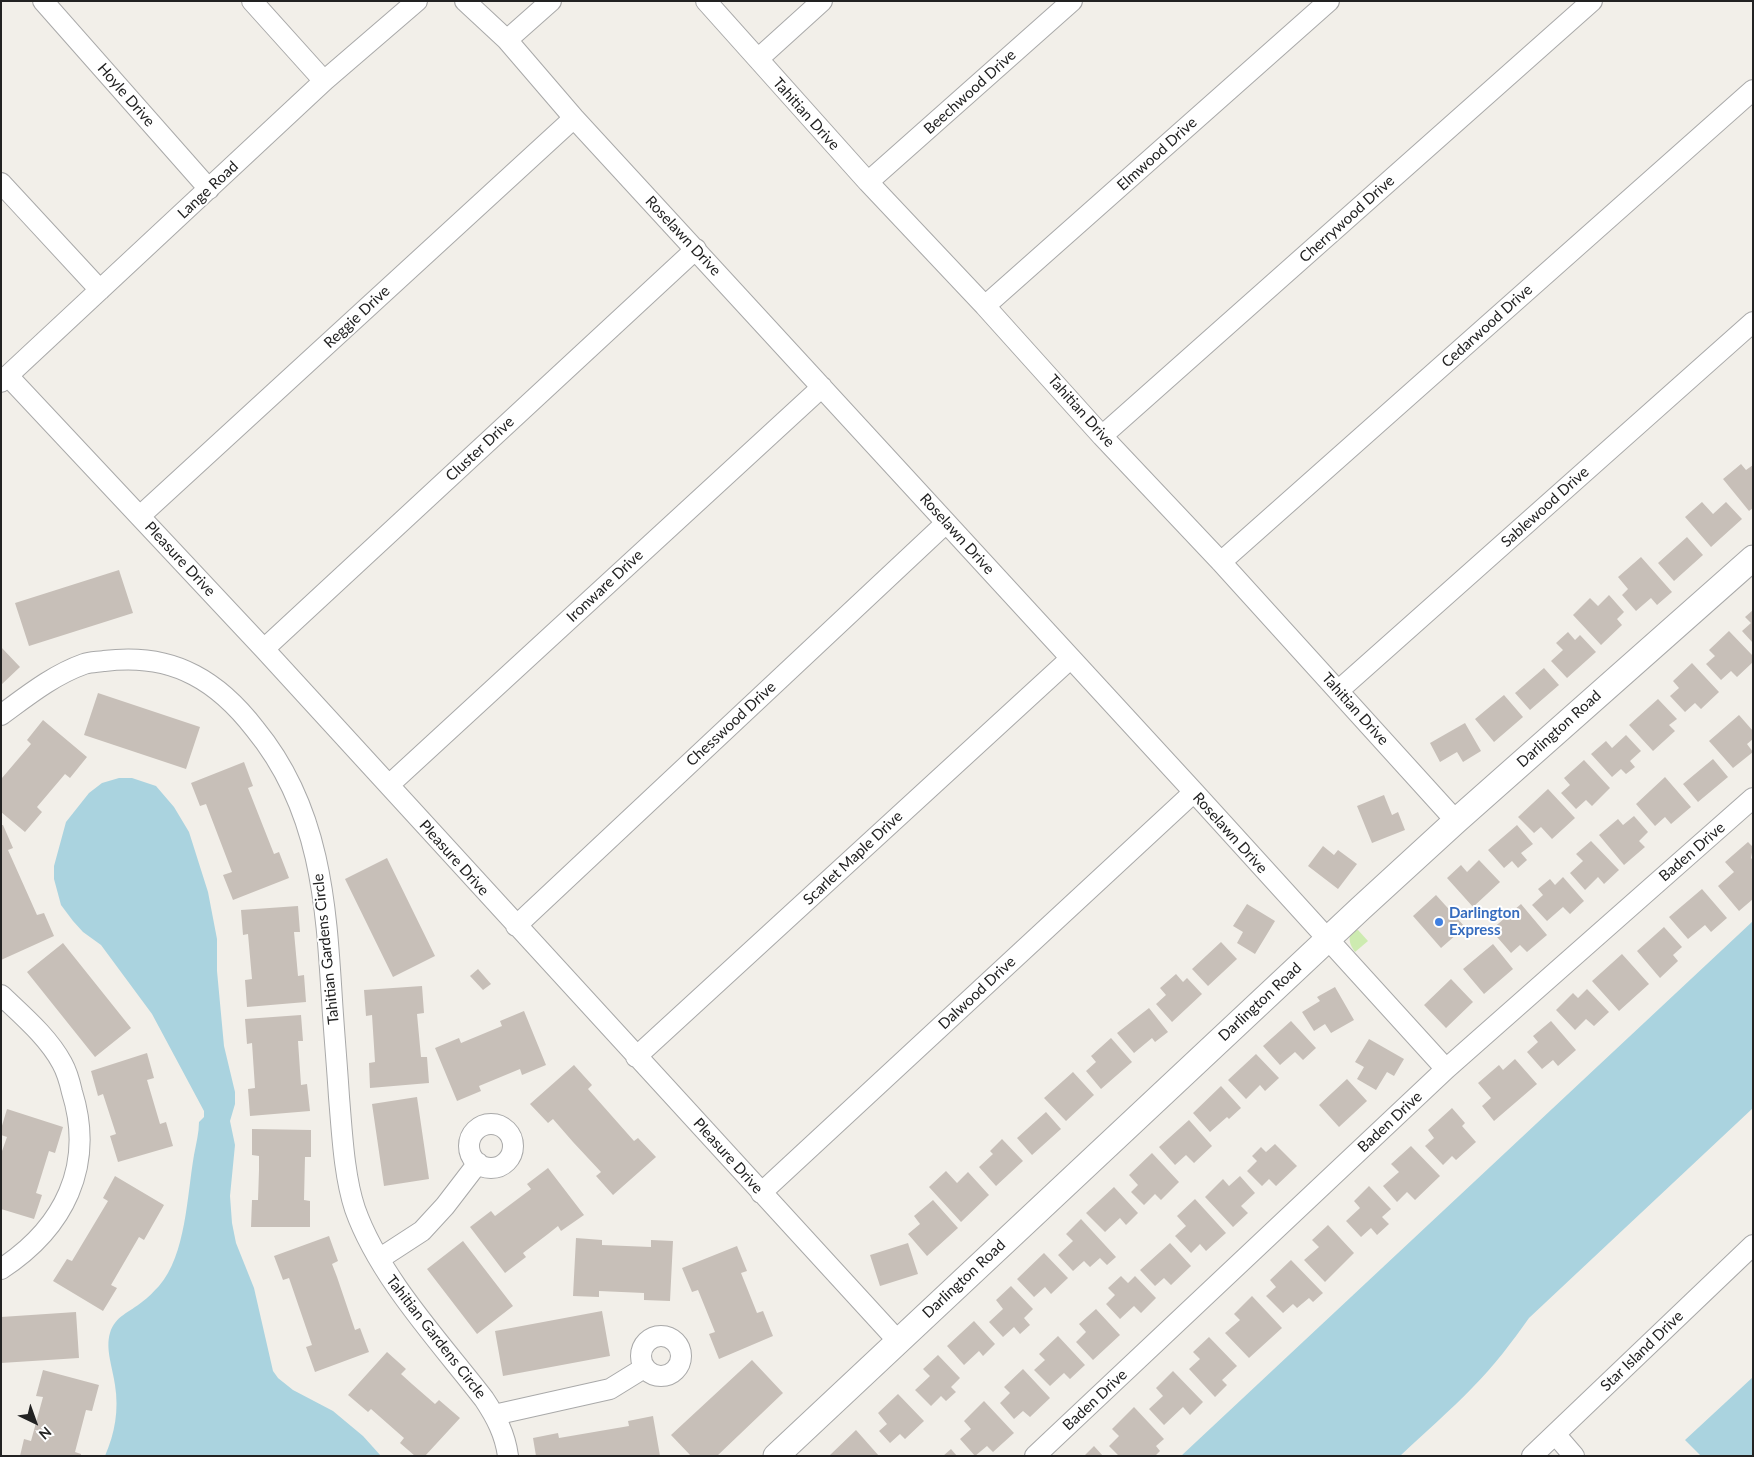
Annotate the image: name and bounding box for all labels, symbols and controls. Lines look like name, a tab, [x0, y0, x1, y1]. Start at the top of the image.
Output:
street label: Beechwood Drive	[920, 46, 1020, 138]
street label: Hoyle Drive	[94, 60, 158, 130]
street label: Tahitian Drive	[769, 74, 843, 154]
street label: Elmwood Drive	[1113, 113, 1201, 195]
street label: Lange Road	[174, 157, 242, 223]
street label: Cherrywood Drive	[1296, 172, 1398, 266]
street label: Roselawn Drive	[641, 192, 725, 280]
street label: Cedarwood Drive	[1438, 281, 1536, 371]
street label: Reggie Drive	[320, 282, 394, 352]
street label: Tahitian Drive	[1044, 371, 1118, 451]
street label: Cluster Drive	[442, 413, 518, 485]
street label: Sablewood Drive	[1497, 463, 1593, 551]
street label: Roselawn Drive	[916, 490, 998, 578]
street label: Pleasure Drive	[141, 518, 219, 600]
street label: Ironware Drive	[563, 546, 647, 626]
street label: Tahitian Drive	[1318, 669, 1392, 749]
street label: Chesswood Drive	[682, 678, 780, 770]
street label: Darlington Road	[1513, 687, 1605, 771]
street label: Roselawn Drive	[1189, 789, 1271, 877]
street label: Scarlet Maple Drive	[800, 807, 906, 909]
street label: Pleasure Drive	[415, 817, 493, 899]
street label: Baden Drive	[1655, 819, 1729, 885]
street label: Tahitian Gardens Circle	[309, 873, 343, 1025]
place label: Darlington Express	[1449, 904, 1520, 939]
marker: Darlington Express	[1433, 916, 1445, 928]
street label: Dalwood Drive	[935, 953, 1019, 1033]
street label: Darlington Road	[1215, 959, 1305, 1045]
street label: Baden Drive	[1354, 1088, 1426, 1156]
street label: Pleasure Drive	[689, 1115, 767, 1197]
street label: Darlington Road	[919, 1236, 1009, 1322]
street label: Tahitian Gardens Circle	[382, 1272, 490, 1402]
street label: Star Island Drive	[1597, 1307, 1687, 1395]
street label: Baden Drive	[1059, 1366, 1131, 1434]
north arrow	[10, 1397, 60, 1447]
text: N	[36, 1424, 55, 1443]

